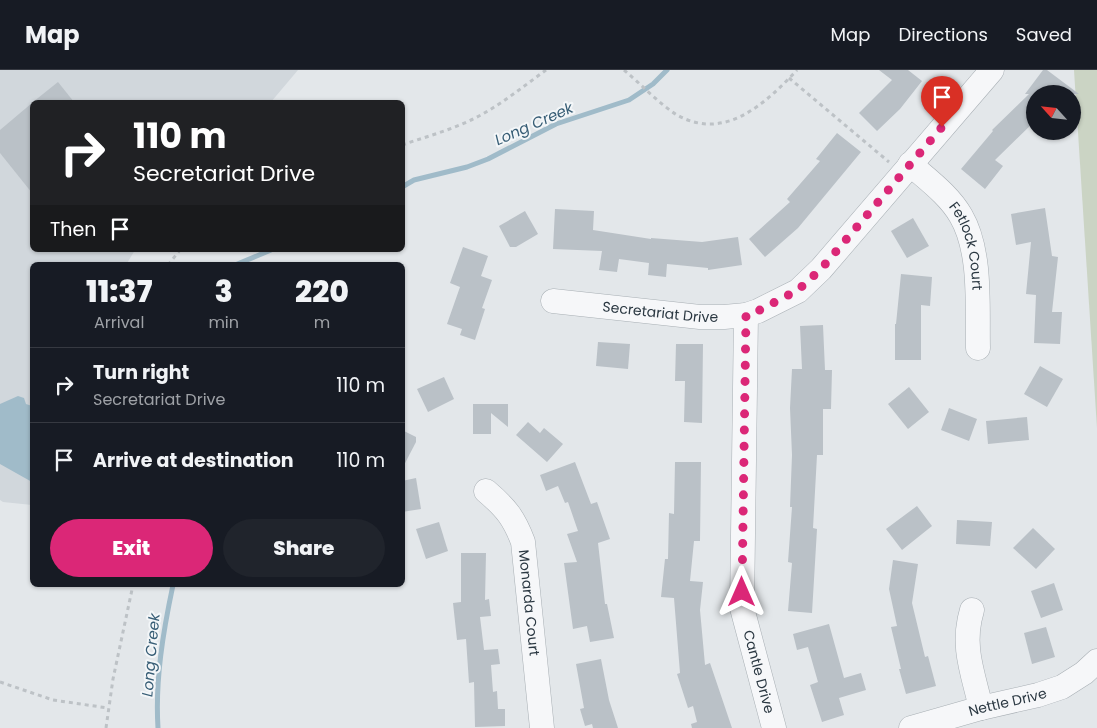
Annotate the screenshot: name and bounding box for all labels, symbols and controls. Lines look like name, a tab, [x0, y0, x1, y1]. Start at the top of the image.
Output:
text: Map	[25, 18, 80, 51]
text: Map	[831, 22, 870, 47]
text: Directions	[898, 22, 988, 47]
text: Saved	[1016, 22, 1072, 47]
pin	[921, 76, 963, 127]
icon: arrive	[928, 83, 956, 111]
north arrow	[1026, 85, 1081, 140]
map controls	[1026, 85, 1081, 140]
water label: Long Creek	[491, 96, 578, 150]
text: 110 m	[133, 111, 227, 160]
icon: right	[50, 120, 115, 185]
text: Secretariat Drive	[133, 158, 315, 189]
street label: Fetlock Court	[945, 198, 987, 291]
icon: arrive	[106, 215, 134, 243]
text: Then	[50, 216, 96, 243]
text: 11:37	[86, 270, 152, 313]
text: 3	[215, 270, 233, 313]
text: 220	[295, 270, 349, 313]
street label: Secretariat Drive	[602, 296, 718, 327]
text: Arrival	[94, 311, 144, 334]
text: min	[208, 311, 239, 334]
text: m	[314, 311, 330, 334]
text: Turn right	[93, 359, 189, 386]
icon: right	[50, 371, 78, 399]
text: 110 m	[336, 372, 385, 399]
text: Secretariat Drive	[93, 388, 225, 411]
icon: arrive	[50, 446, 78, 474]
text: Arrive at destination	[93, 447, 294, 474]
text: 110 m	[336, 447, 385, 474]
button: Exit	[50, 519, 213, 577]
button: Share	[223, 519, 385, 577]
street label: Monarda Court	[514, 549, 545, 657]
position arrow	[715, 565, 767, 617]
water label: Long Creek	[136, 611, 165, 698]
street label: Cantle Drive	[738, 628, 780, 716]
street label: Nettle Drive	[966, 683, 1050, 721]

